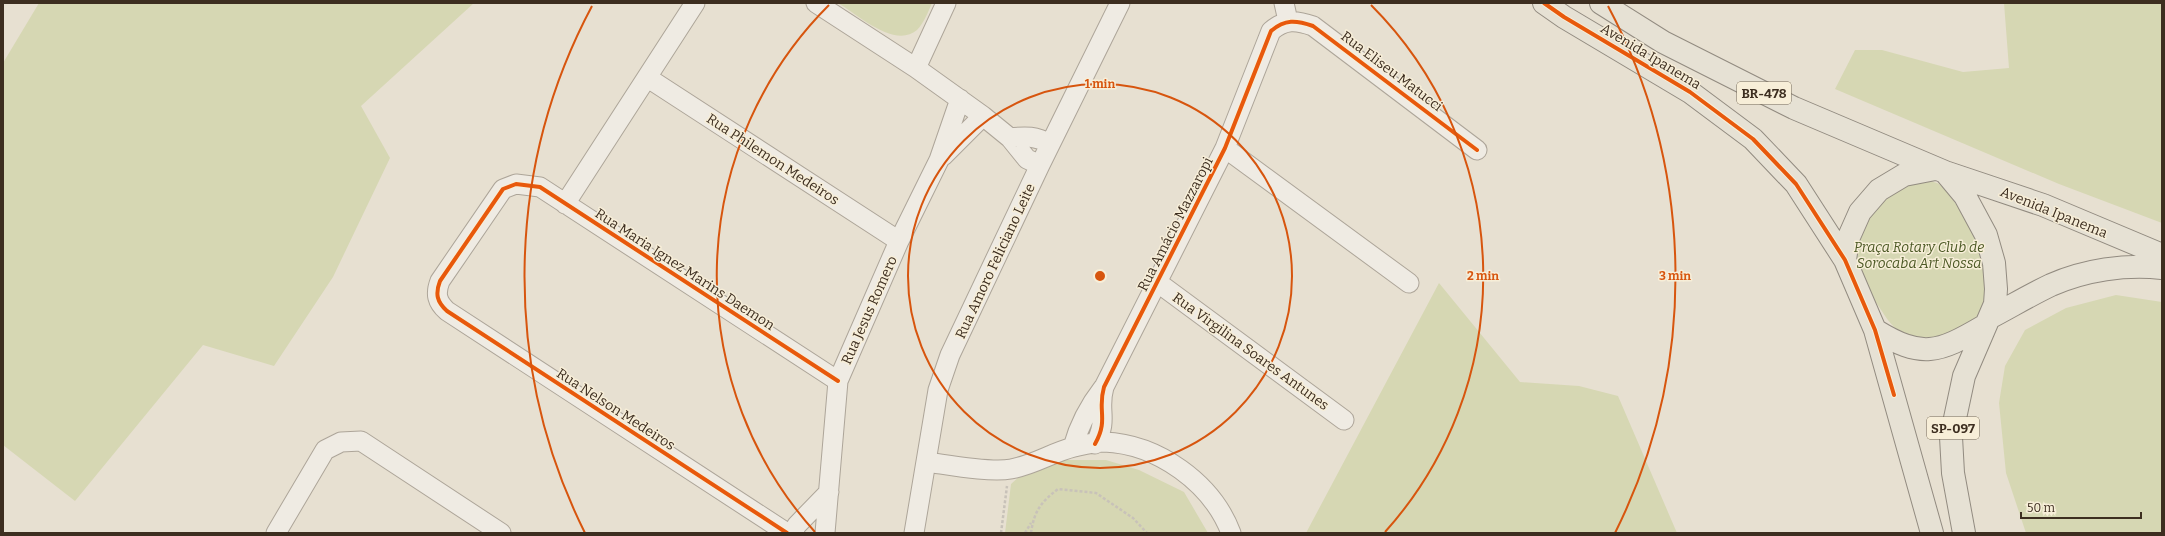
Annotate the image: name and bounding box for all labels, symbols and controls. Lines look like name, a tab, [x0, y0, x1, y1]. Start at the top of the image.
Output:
street label: Avenida Ipanema	[1597, 20, 1704, 93]
street label: Rua Eliseu Matucci	[1338, 28, 1446, 115]
text: 1 min	[1085, 77, 1115, 91]
road number: BR-478	[1737, 82, 1791, 104]
street label: Rua Philemon Medeiros	[703, 110, 842, 209]
street label: Rua Amácio Mazzaropi	[1134, 154, 1217, 294]
street label: Rua Amoro Feliciano Leite	[952, 181, 1039, 341]
street label: Avenida Ipanema	[1998, 183, 2110, 242]
street label: Rua Maria Ignez Marins Daemon	[592, 205, 778, 334]
park label: Praça Rotary Club de Sorocaba Art Nossa	[1854, 239, 1984, 272]
street label: Rua Jesus Romero	[838, 253, 901, 367]
centre of rings	[1093, 269, 1107, 283]
text: 2 min	[1467, 269, 1499, 283]
text: 3 min	[1659, 269, 1691, 283]
street label: Rua Virgilina Soares Antunes	[1169, 289, 1332, 414]
street label: Rua Nelson Medeiros	[553, 365, 678, 454]
road number: SP-097	[1927, 417, 1979, 439]
scale bar	[2021, 494, 2141, 520]
text: 50 m	[2027, 501, 2056, 515]

